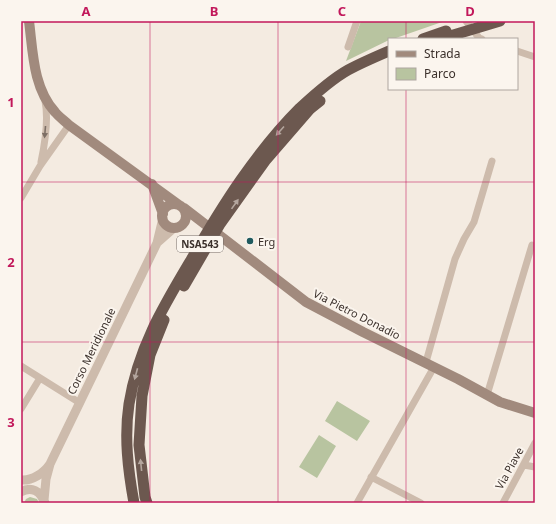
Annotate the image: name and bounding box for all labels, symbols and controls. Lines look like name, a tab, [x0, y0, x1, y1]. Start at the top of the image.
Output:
text: A	[82, 2, 91, 20]
text: B	[210, 2, 218, 20]
text: C	[338, 2, 346, 20]
text: D	[465, 2, 475, 20]
legend	[388, 38, 518, 90]
text: Strada	[424, 45, 460, 62]
text: Parco	[424, 65, 456, 82]
text: 1	[7, 93, 15, 111]
one-way arrow	[42, 126, 49, 138]
one-way arrow	[275, 126, 285, 136]
one-way arrow	[231, 199, 239, 210]
place label: Erg	[258, 234, 275, 249]
road number: NSA543	[177, 236, 223, 252]
marker: Erg	[245, 236, 255, 246]
text: 2	[7, 253, 15, 271]
street label: Via Pietro Donadio	[311, 286, 403, 343]
street label: Corso Meridionale	[63, 305, 119, 397]
one-way arrow	[133, 368, 139, 380]
text: 3	[7, 413, 15, 431]
street label: Via Piave	[491, 444, 527, 492]
one-way arrow	[138, 459, 144, 471]

